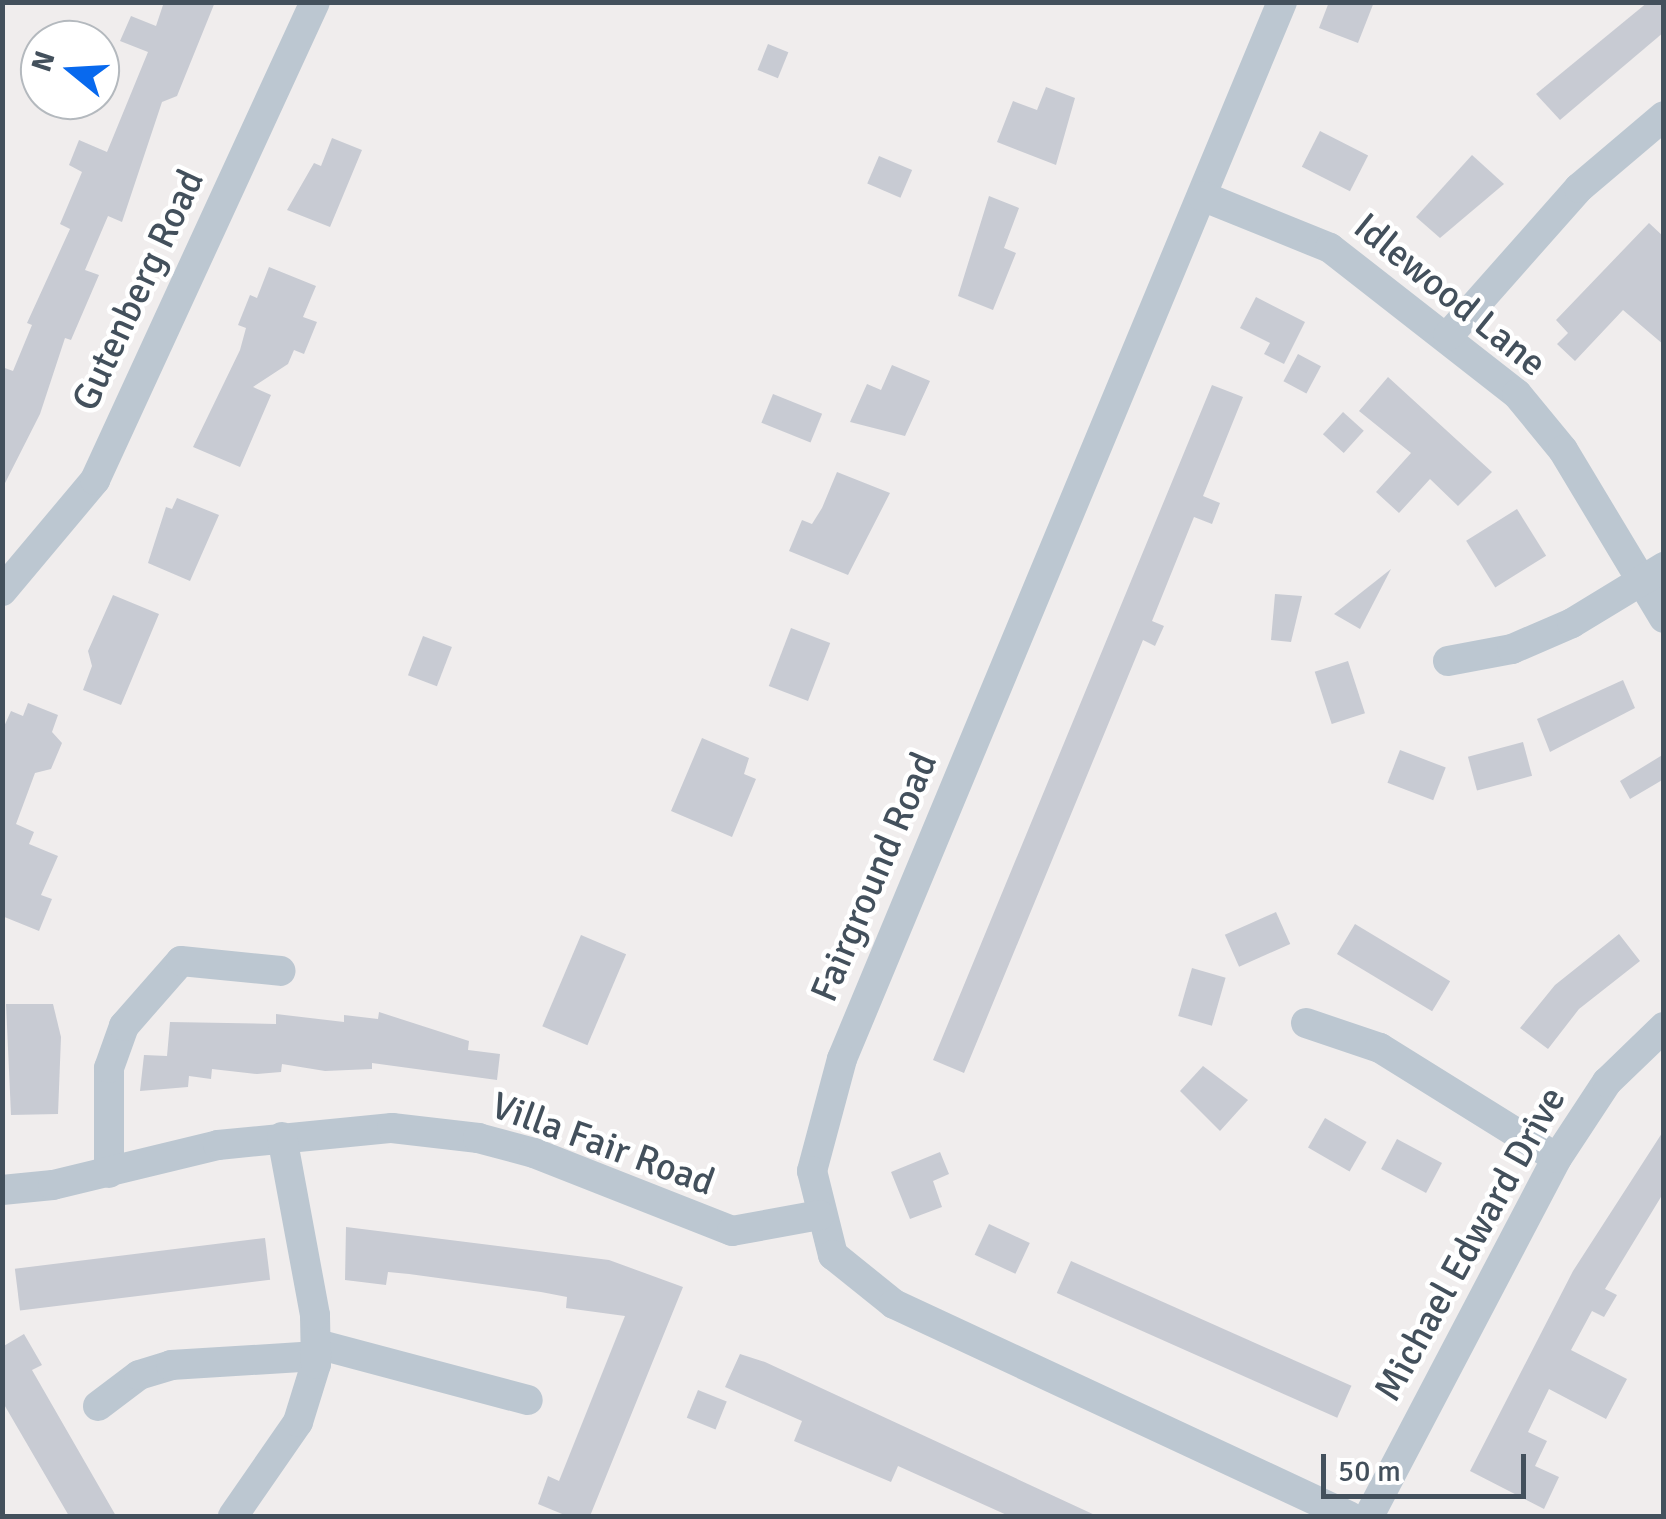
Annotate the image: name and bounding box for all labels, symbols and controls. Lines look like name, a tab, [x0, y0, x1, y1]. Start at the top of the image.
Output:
north arrow	[20, 20, 120, 120]
text: N	[24, 47, 63, 76]
street label: Gutenberg Road	[62, 162, 214, 418]
street label: Idlewood Lane	[1345, 204, 1555, 386]
street label: Fairground Road	[801, 746, 947, 1008]
street label: Michael Edward Drive	[1365, 1079, 1575, 1409]
street label: Villa Fair Road	[485, 1083, 721, 1205]
scale bar	[1326, 1434, 1531, 1496]
text: 50 m	[1338, 1453, 1401, 1490]

